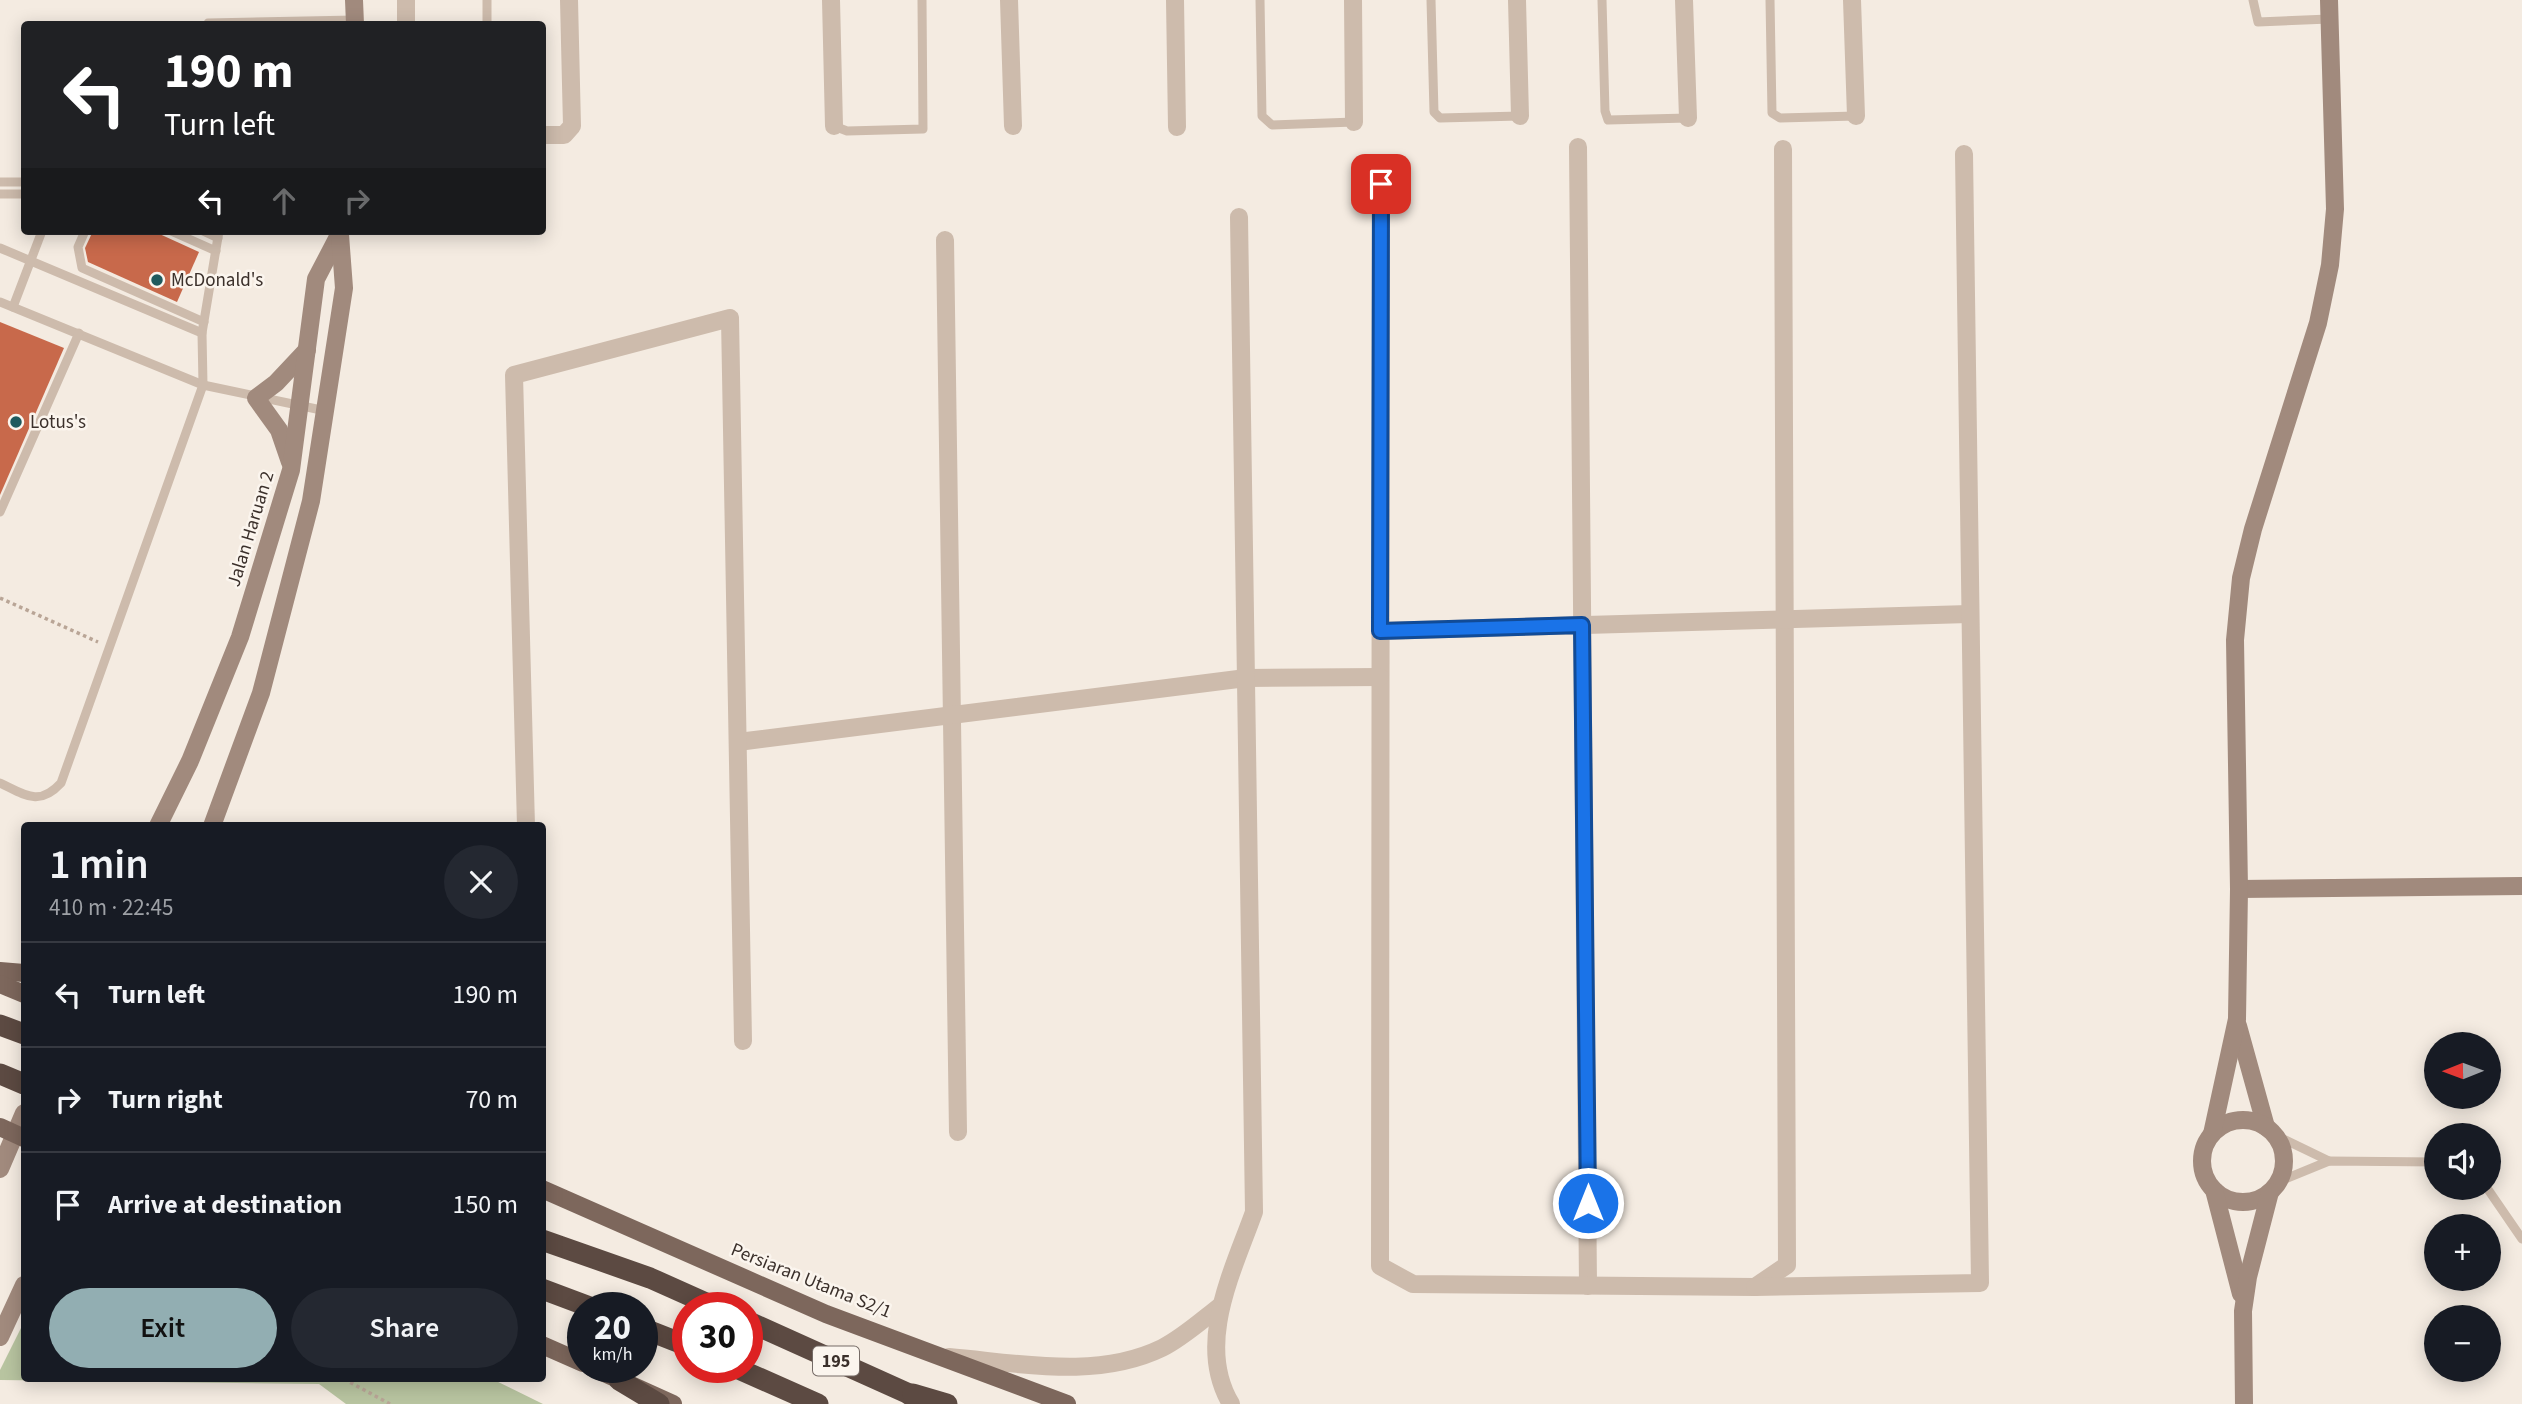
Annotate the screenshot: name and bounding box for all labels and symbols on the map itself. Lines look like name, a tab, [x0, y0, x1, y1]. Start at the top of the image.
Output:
pin	[1351, 154, 1411, 214]
place label: McDonald's	[171, 267, 263, 294]
marker: McDonald's	[149, 272, 165, 288]
place label: Lotus's	[30, 409, 86, 436]
marker: Lotus's	[8, 414, 24, 430]
street label: Jalan Haruan 2	[221, 468, 281, 590]
north arrow	[2424, 1032, 2501, 1110]
position arrow	[1551, 1166, 1625, 1240]
street label: Persiaran Utama S2/1	[727, 1236, 895, 1326]
speed limit sign: 30	[672, 1292, 763, 1383]
road number: 195	[813, 1346, 859, 1376]

